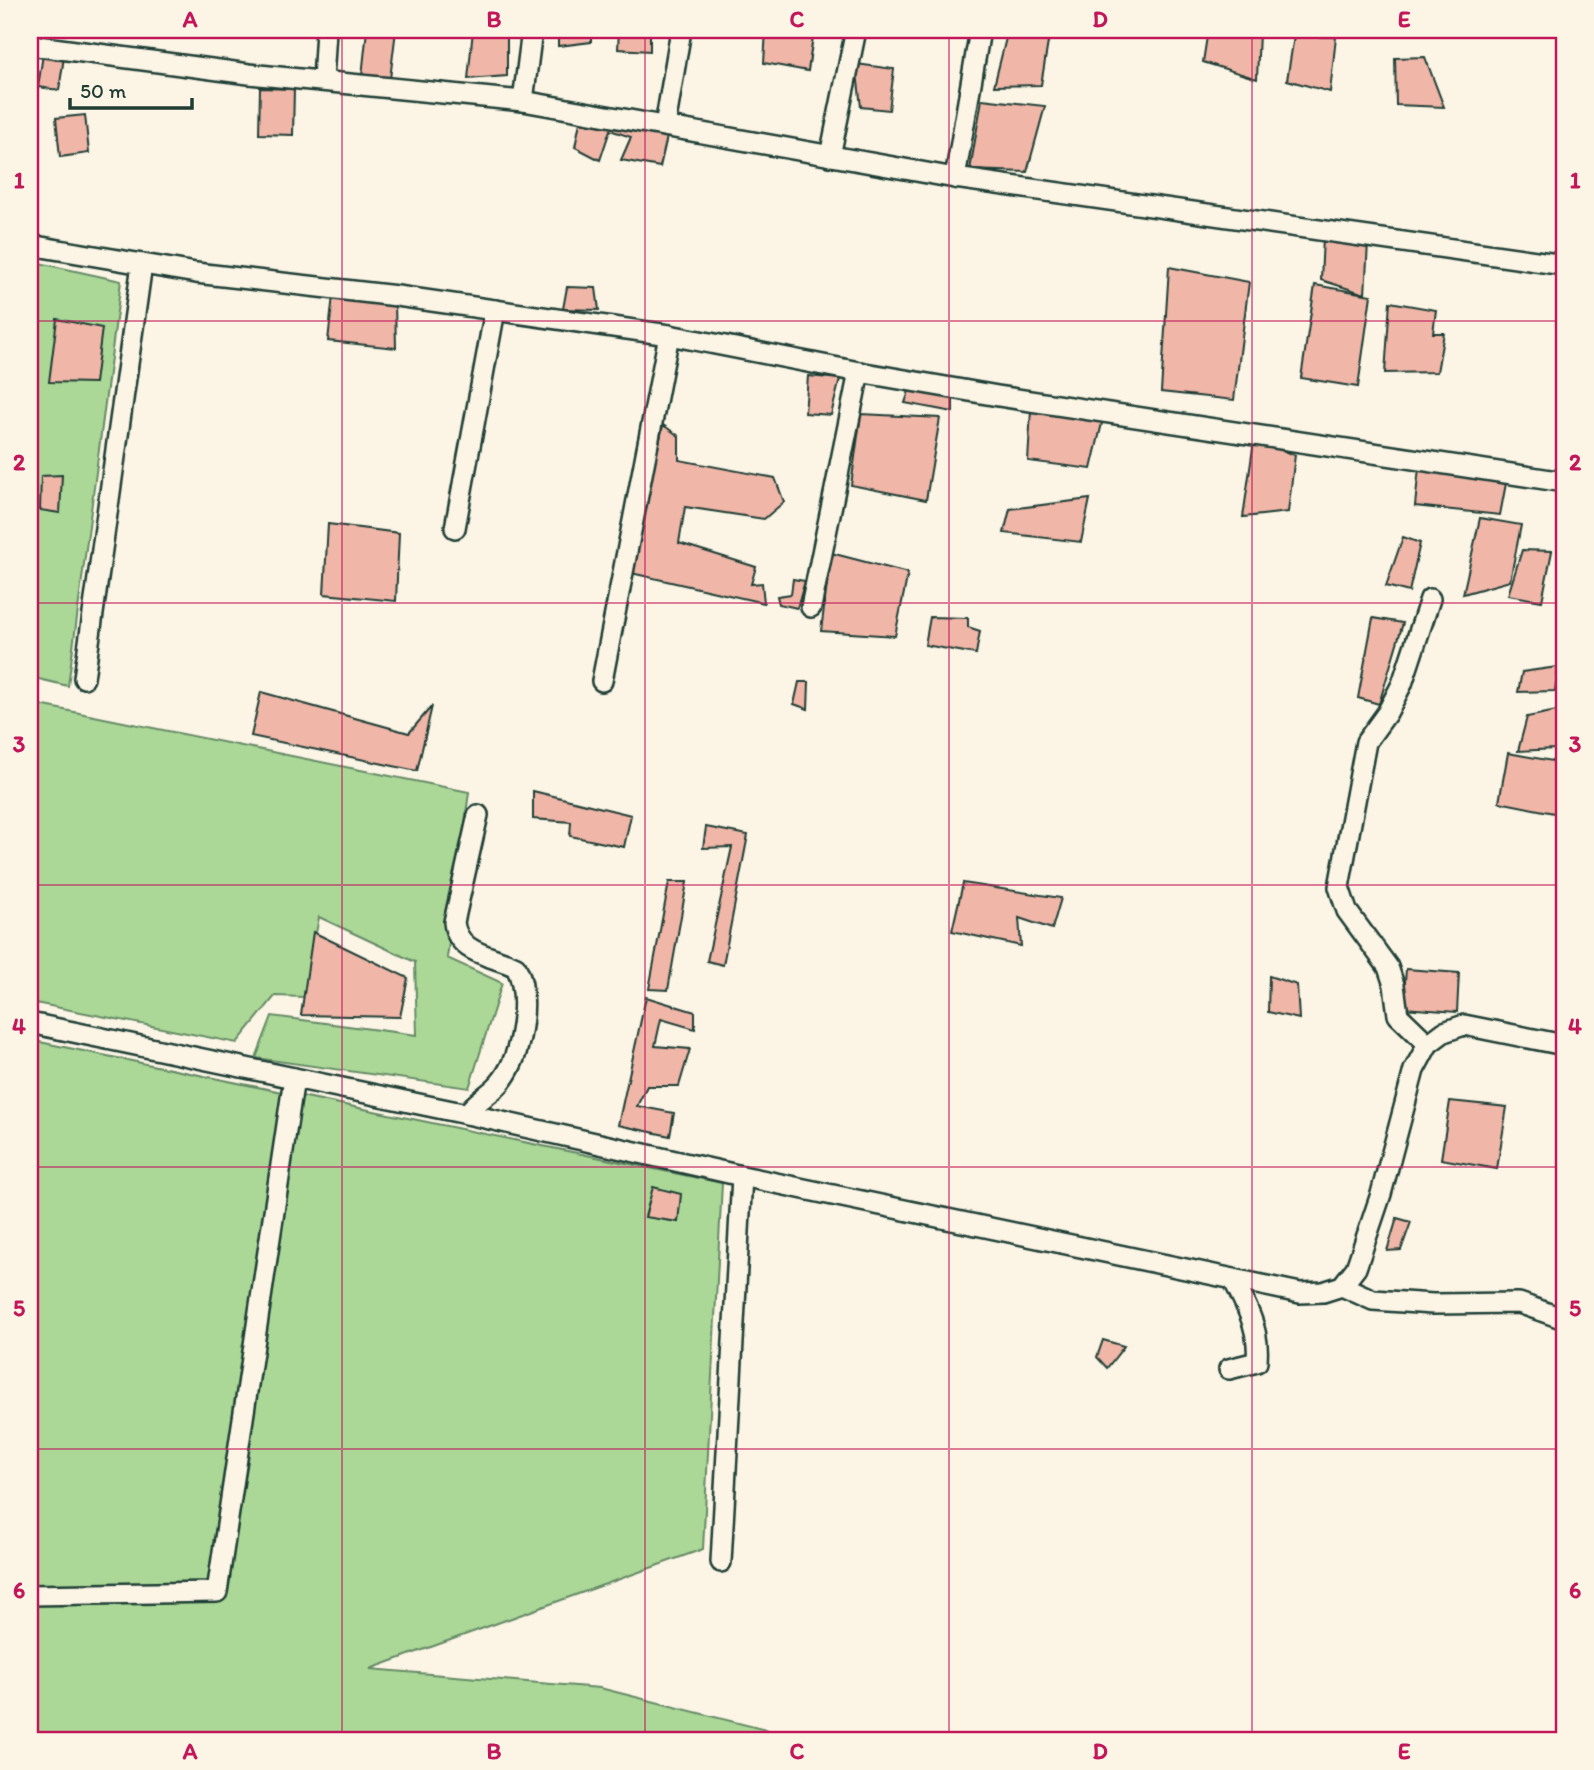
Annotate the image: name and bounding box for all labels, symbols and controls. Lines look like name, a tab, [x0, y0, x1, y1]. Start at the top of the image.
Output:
text: A	[182, 5, 198, 33]
text: B	[487, 5, 502, 33]
text: C	[790, 5, 805, 33]
text: D	[1092, 5, 1108, 33]
text: E	[1398, 5, 1411, 33]
scale bar	[70, 66, 192, 110]
text: 50 m	[80, 78, 127, 103]
text: 1	[14, 166, 25, 194]
text: 1	[1570, 166, 1581, 194]
text: 2	[13, 448, 26, 476]
text: 2	[1569, 448, 1582, 476]
text: 3	[13, 730, 26, 758]
text: 3	[1569, 730, 1582, 758]
text: 4	[12, 1012, 26, 1040]
text: 4	[1568, 1012, 1582, 1040]
text: 5	[13, 1294, 25, 1322]
text: 5	[1569, 1294, 1581, 1322]
text: 6	[13, 1576, 25, 1604]
text: 6	[1569, 1576, 1581, 1604]
text: A	[182, 1737, 198, 1765]
text: B	[487, 1737, 502, 1765]
text: C	[790, 1737, 805, 1765]
text: D	[1092, 1737, 1108, 1765]
text: E	[1398, 1737, 1411, 1765]

